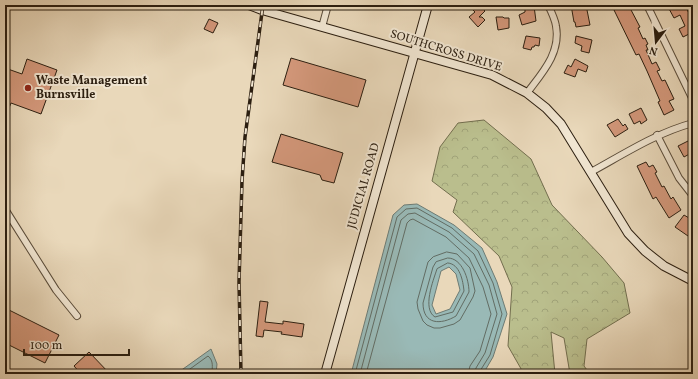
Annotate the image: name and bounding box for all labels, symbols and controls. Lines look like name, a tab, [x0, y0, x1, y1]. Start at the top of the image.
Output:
north arrow	[636, 22, 676, 62]
street label: SOUTHCROSS DRIVE	[388, 26, 504, 76]
text: N	[648, 42, 660, 58]
place label: Waste Management Burnsville	[36, 73, 148, 103]
marker: Waste Management Burnsville	[23, 83, 33, 93]
street label: JUDICIAL ROAD	[344, 141, 384, 231]
scale bar	[24, 331, 129, 357]
text: 100 m	[30, 338, 63, 354]

